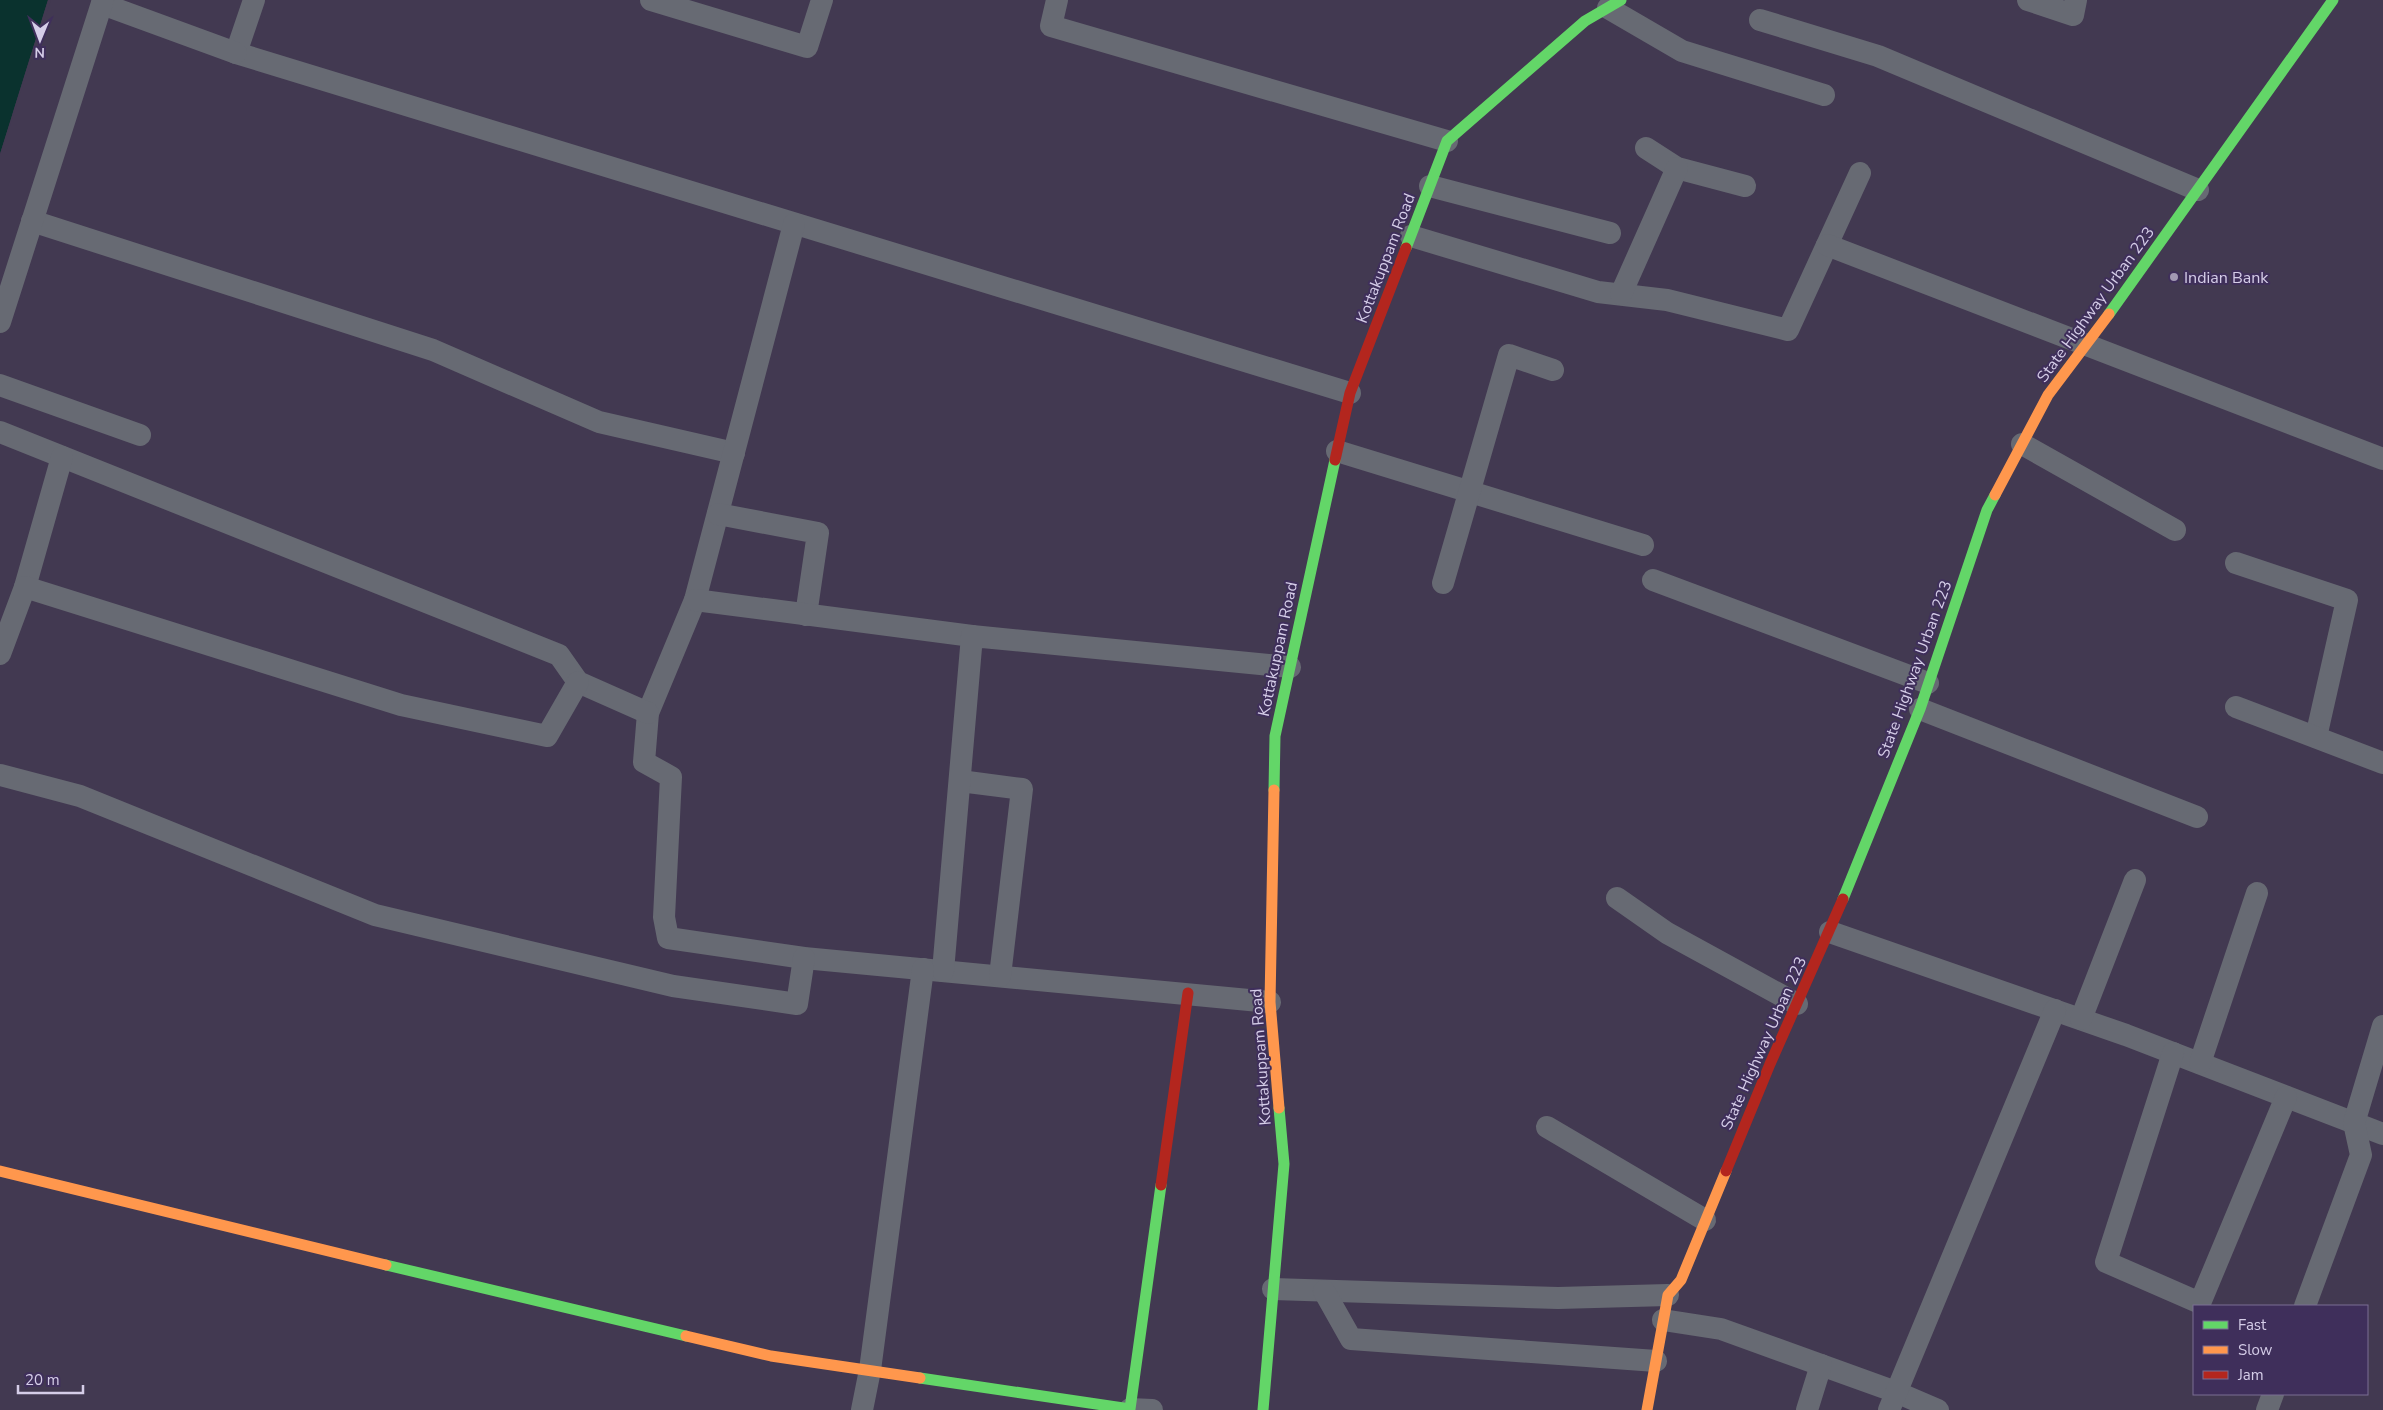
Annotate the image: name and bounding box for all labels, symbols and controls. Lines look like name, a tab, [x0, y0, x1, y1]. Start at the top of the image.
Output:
north arrow	[15, 15, 65, 65]
text: N	[34, 43, 45, 62]
street label: Kottakuppam Road	[1351, 190, 1421, 326]
street label: State Highway Urban 223	[2032, 222, 2160, 387]
place label: Indian Bank	[2184, 267, 2269, 289]
marker: Indian Bank	[2168, 271, 2180, 283]
street label: State Highway Urban 223	[1873, 577, 1957, 761]
street label: Kottakuppam Road	[1253, 580, 1303, 719]
street label: State Highway Urban 223	[1716, 953, 1812, 1134]
street label: Kottakuppam Road	[1245, 988, 1277, 1126]
legend	[2193, 1305, 2368, 1395]
text: Fast	[2238, 1315, 2267, 1335]
text: Slow	[2238, 1340, 2273, 1360]
scale bar	[18, 1362, 82, 1394]
text: Jam	[2237, 1365, 2264, 1385]
text: 20 m	[25, 1370, 60, 1390]

